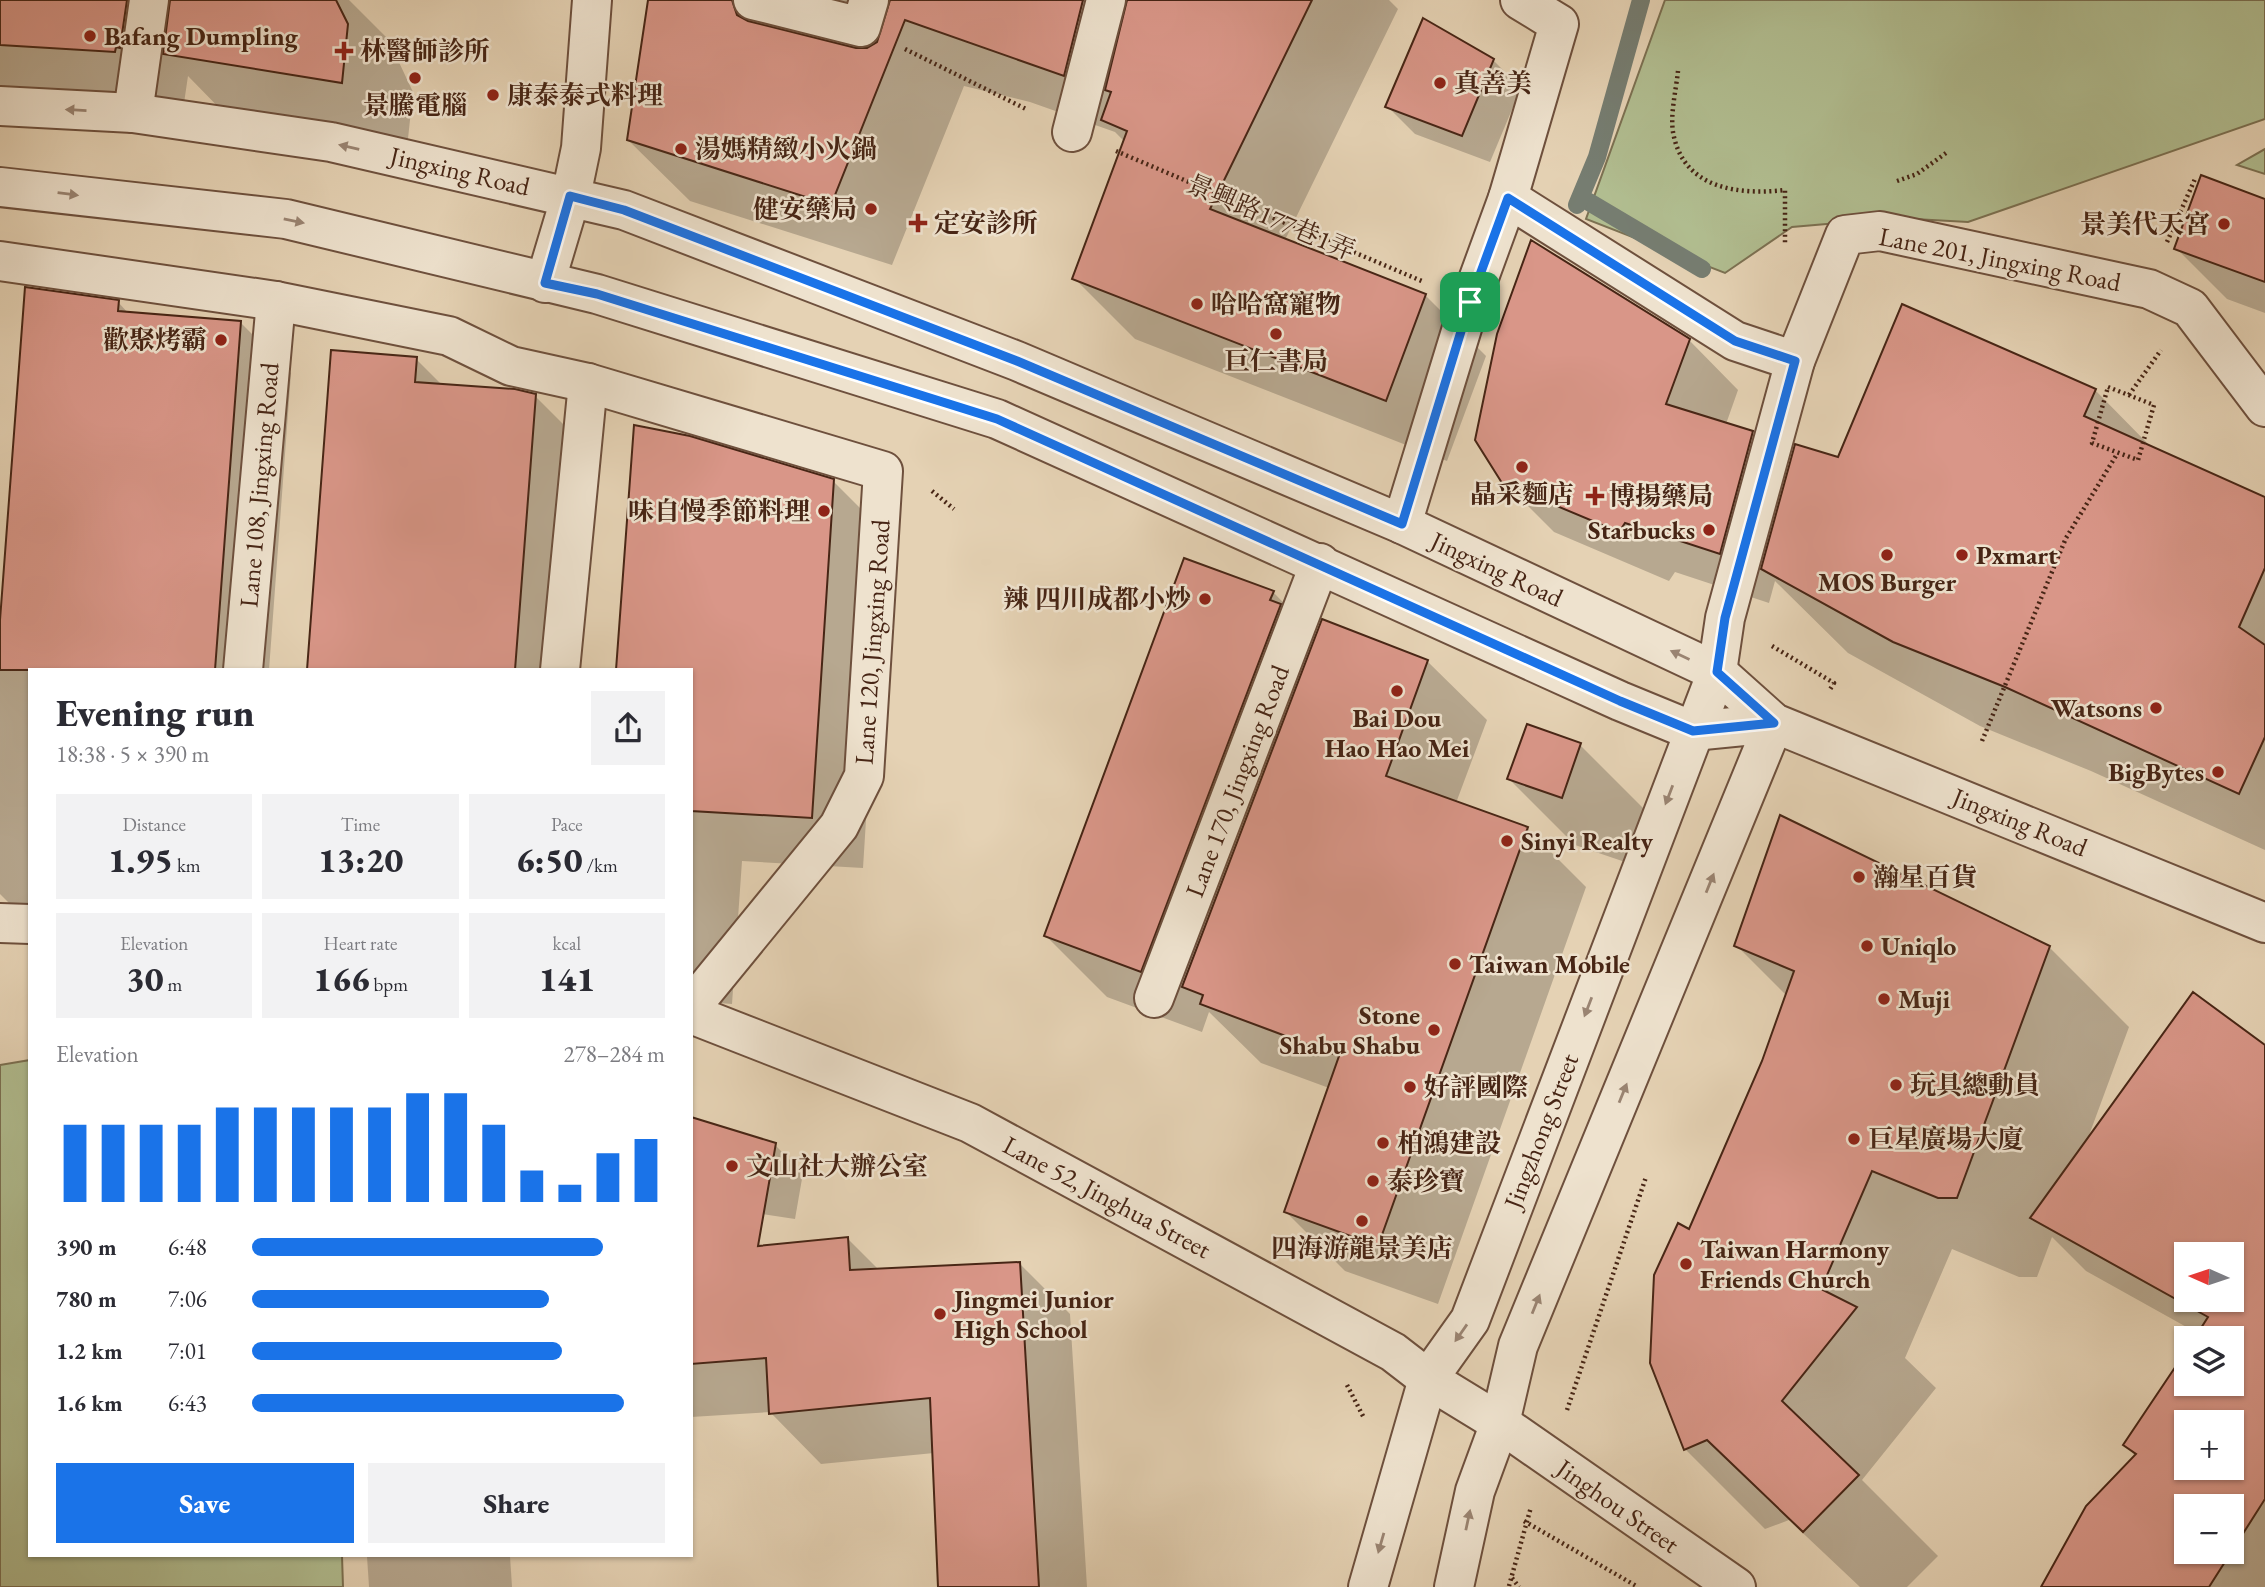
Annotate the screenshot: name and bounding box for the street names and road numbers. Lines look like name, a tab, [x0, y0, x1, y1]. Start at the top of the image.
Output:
street label: Jingxing Road	[385, 138, 534, 204]
street label: 景興路177巷1弄	[1182, 166, 1360, 268]
street label: Lane 201, Jingxing Road	[1876, 219, 2125, 299]
street label: Lane 108, Jingxing Road	[231, 360, 287, 609]
street label: Lane 120, Jingxing Road	[846, 517, 898, 766]
street label: Jingxing Road	[1423, 523, 1569, 615]
street label: Lane 170, Jingxing Road	[1177, 659, 1297, 902]
street label: Jingxing Road	[1946, 779, 2093, 865]
street label: Jingzhong Street	[1495, 1049, 1586, 1215]
street label: Lane 52, Jinghua Street	[997, 1128, 1217, 1266]
street label: Jinghou Street	[1548, 1450, 1686, 1561]

